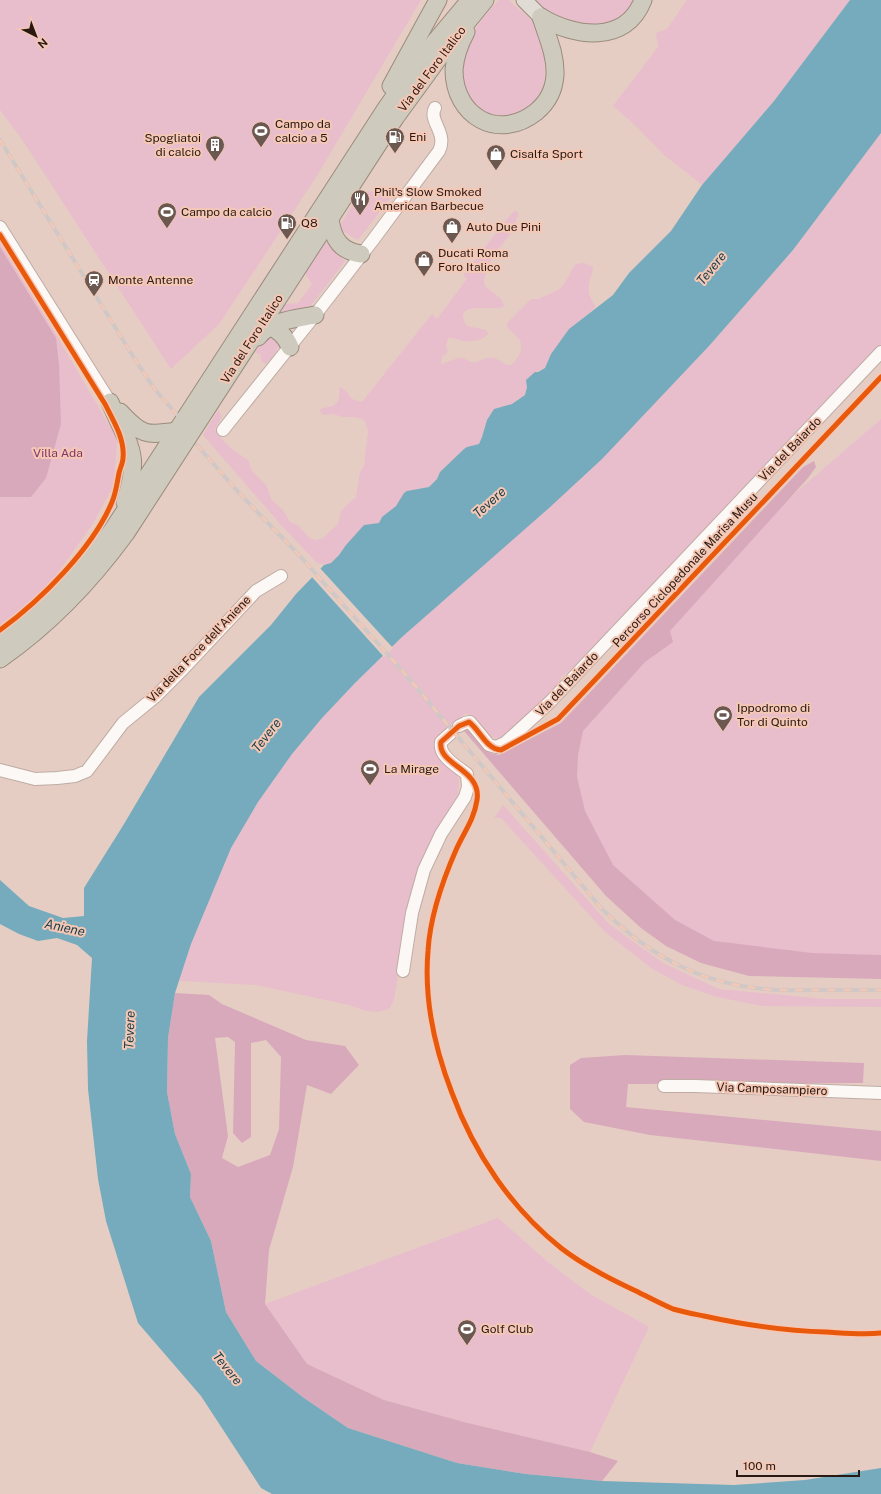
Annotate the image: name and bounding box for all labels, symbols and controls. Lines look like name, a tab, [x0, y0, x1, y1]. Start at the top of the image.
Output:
north arrow	[16, 16, 56, 56]
street label: Via del Foro Italico	[395, 23, 469, 114]
text: N	[35, 36, 50, 51]
place label: Campo da calcio a 5	[275, 117, 331, 145]
sports icon: Campo da calcio a 5	[250, 120, 272, 148]
fuel station icon: Eni	[384, 126, 406, 154]
place label: Eni	[409, 130, 426, 144]
place label: Spogliatoi di calcio	[144, 131, 201, 159]
building icon: Spogliatoi di calcio	[204, 134, 226, 162]
shop icon: Cisalfa Sport	[485, 143, 507, 171]
place label: Cisalfa Sport	[510, 147, 583, 161]
place label: Phil's Slow Smoked American Barbecue	[374, 185, 484, 213]
restaurant icon: Phil's Slow Smoked American Barbecue	[349, 188, 371, 216]
sports icon: Campo da calcio	[156, 201, 178, 229]
place label: Campo da calcio	[181, 205, 272, 219]
fuel station icon: Q8	[276, 212, 298, 240]
place label: Q8	[301, 216, 318, 230]
shop icon: Auto Due Pini	[441, 216, 463, 244]
place label: Auto Due Pini	[466, 220, 541, 234]
place label: Ducati Roma Foro Italico	[438, 246, 508, 274]
shop icon: Ducati Roma Foro Italico	[413, 249, 435, 277]
water label: Tevere	[693, 249, 729, 288]
station icon: Monte Antenne	[83, 269, 105, 297]
place label: Monte Antenne	[108, 273, 193, 287]
street label: Via del Foro Italico	[218, 292, 286, 386]
street label: Via del Baiardo	[756, 414, 824, 484]
park label: Villa Ada	[33, 446, 83, 460]
water label: Tevere	[470, 484, 509, 521]
street label: Percorso Ciclopedonale Marisa Musu	[610, 490, 760, 650]
street label: Via della Foce dell'Aniene	[144, 593, 254, 705]
street label: Via del Baiardo	[533, 649, 601, 719]
place label: Ippodromo di Tor di Quinto	[737, 701, 810, 729]
sports icon: Ippodromo di Tor di Quinto	[712, 704, 734, 732]
water label: Tevere	[249, 716, 284, 755]
sports icon: La Mirage	[359, 758, 381, 786]
place label: La Mirage	[384, 762, 439, 776]
water label: Aniene	[43, 916, 86, 939]
water label: Tevere	[121, 1011, 138, 1050]
street label: Via Camposampiero	[716, 1080, 828, 1098]
sports icon: Golf Club	[456, 1318, 478, 1346]
place label: Golf Club	[481, 1322, 534, 1336]
water label: Tevere	[210, 1349, 246, 1388]
scale bar	[737, 1452, 859, 1478]
text: 100 m	[743, 1459, 776, 1473]

